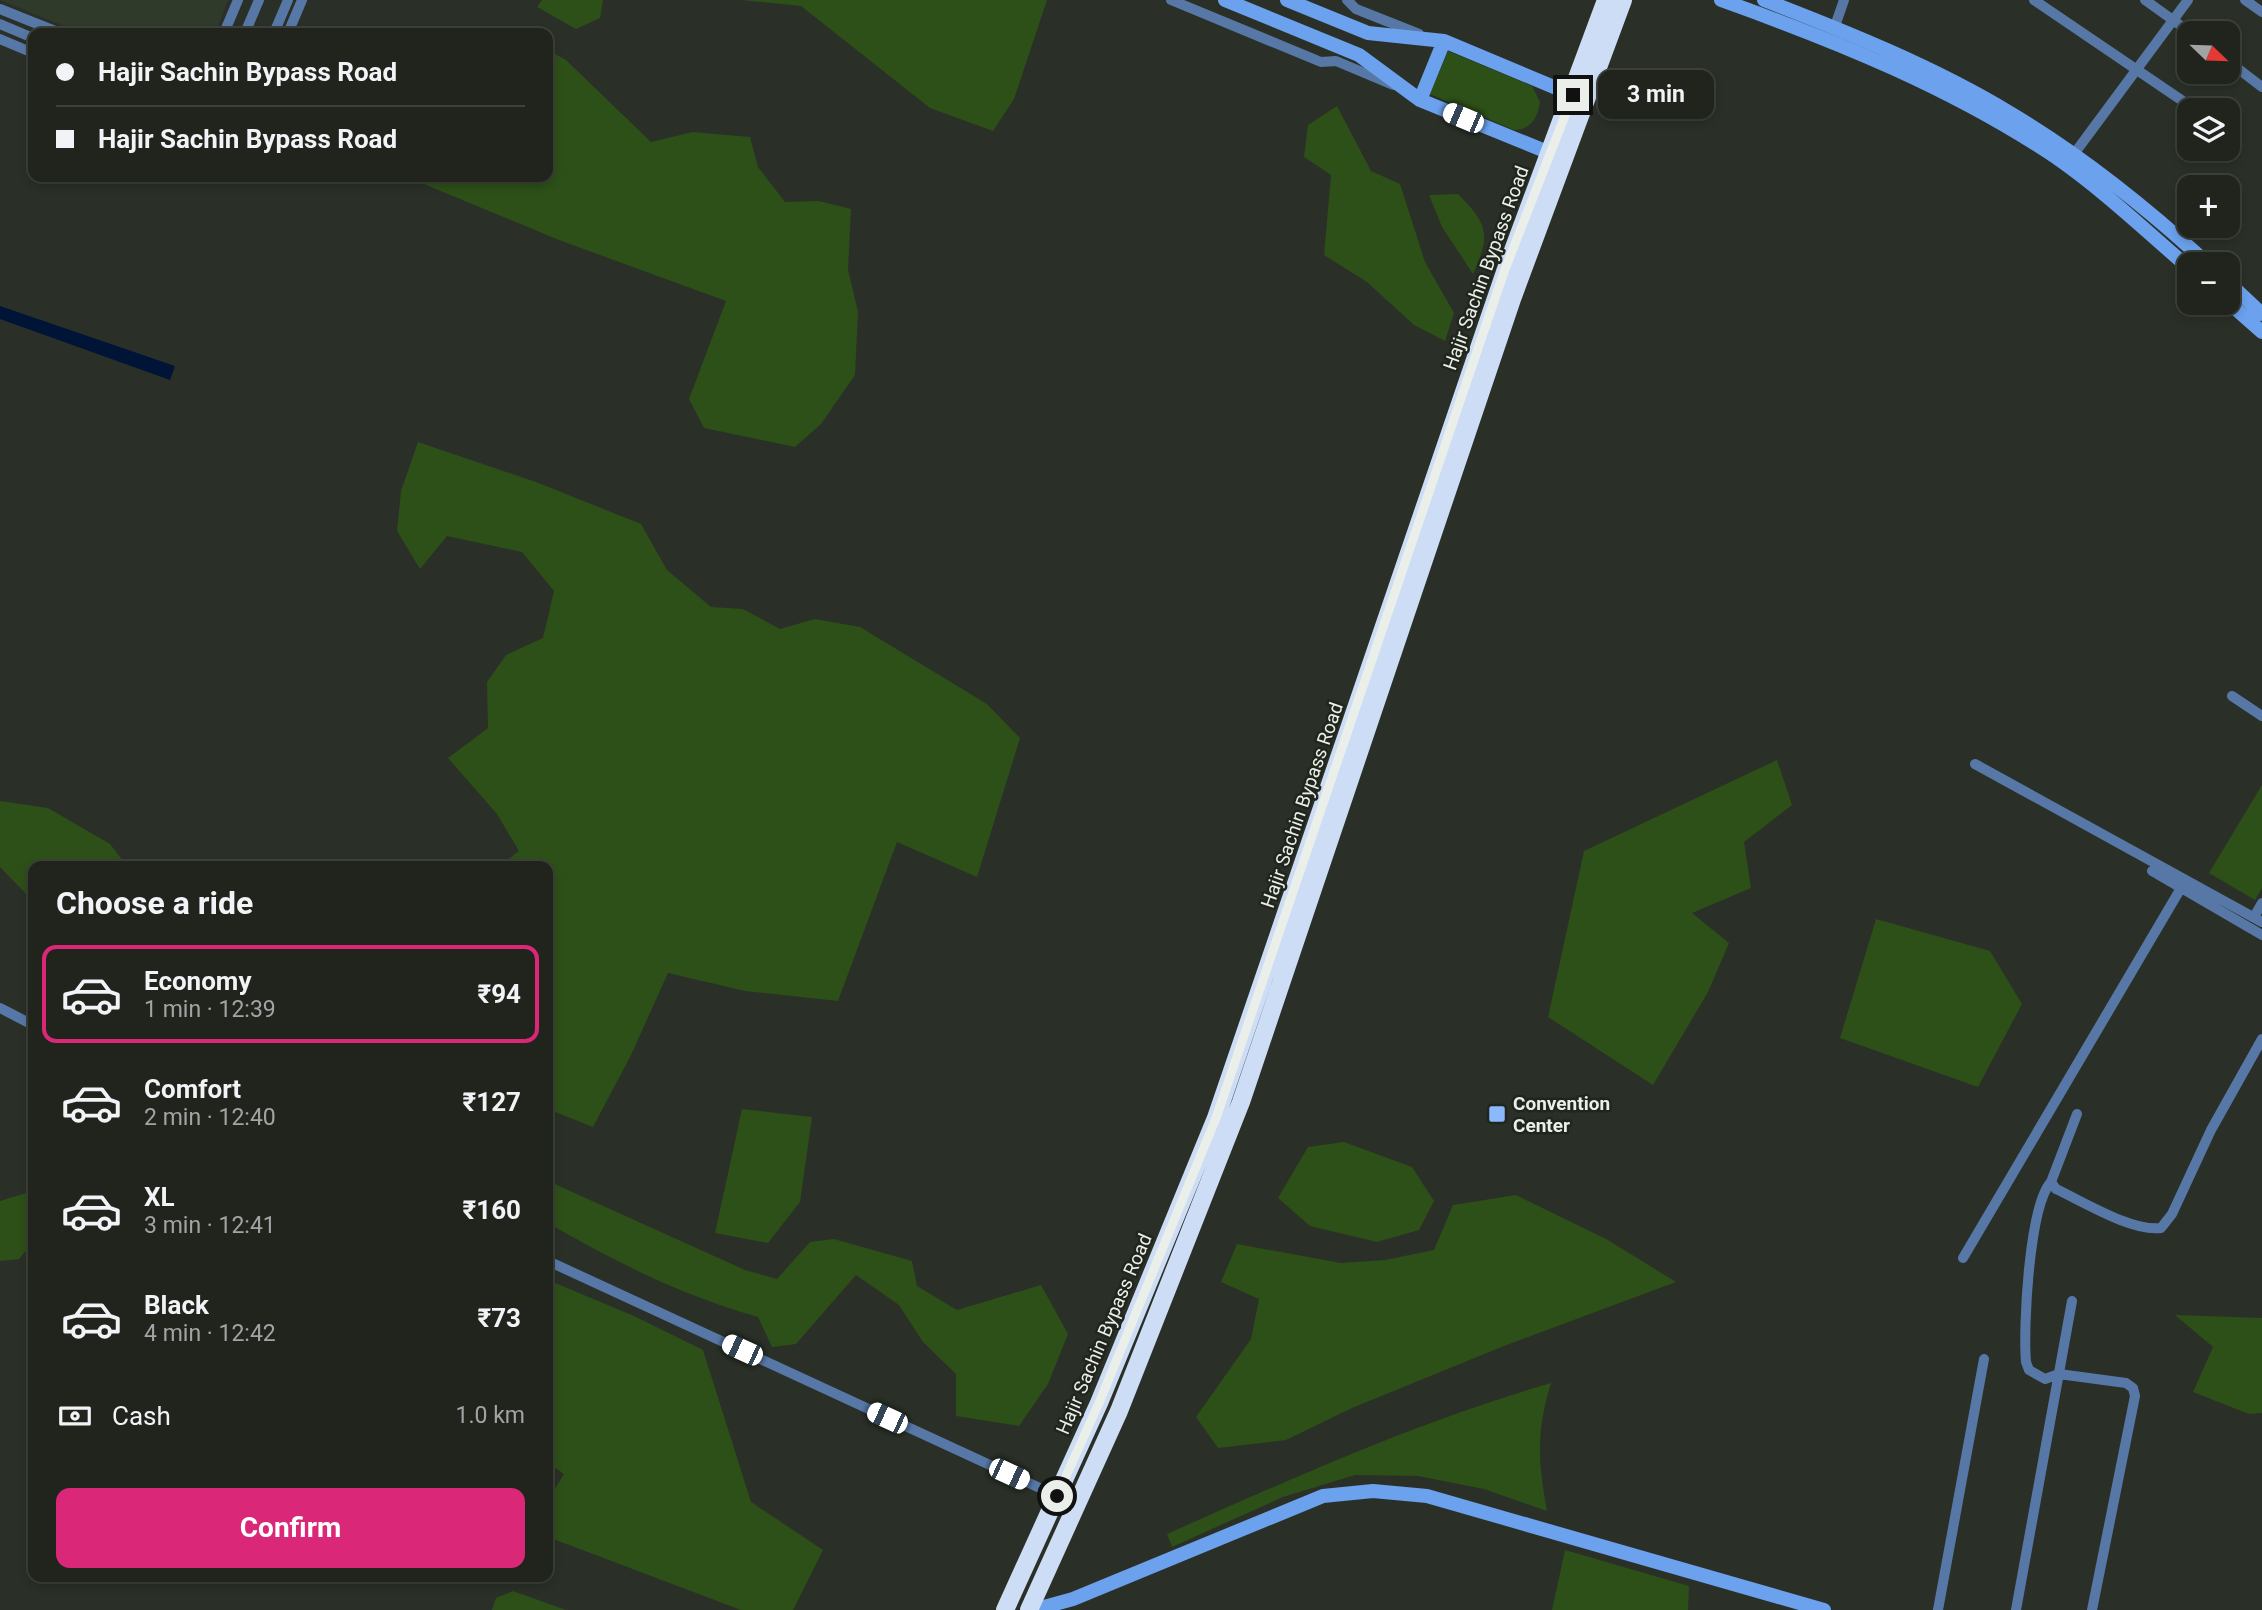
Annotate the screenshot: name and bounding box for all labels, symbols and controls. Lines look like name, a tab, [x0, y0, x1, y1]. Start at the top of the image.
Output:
north arrow	[2177, 21, 2240, 84]
map controls	[2177, 21, 2240, 315]
text: Hajir Sachin Bypass Road	[98, 57, 397, 87]
callout: 3 min	[1598, 70, 1713, 119]
route end	[1557, 79, 1589, 111]
text: 3 min	[1627, 81, 1685, 108]
button: layers	[2177, 98, 2240, 161]
car	[1440, 100, 1487, 136]
text: Hajir Sachin Bypass Road	[98, 124, 397, 154]
street label: Hajir Sachin Bypass Road	[1438, 163, 1534, 373]
button: +	[2177, 175, 2240, 238]
button: −	[2177, 252, 2240, 315]
street label: Hajir Sachin Bypass Road	[1256, 699, 1348, 911]
text: Choose a ride	[56, 884, 253, 922]
icon: car	[60, 963, 123, 1026]
text: Economy	[144, 966, 251, 996]
text: ₹94	[477, 979, 521, 1009]
text: 1 min · 12:39	[144, 996, 276, 1023]
icon: car	[60, 1071, 123, 1134]
text: Comfort	[144, 1074, 241, 1104]
text: ₹127	[463, 1087, 521, 1117]
place label: Convention Center	[1513, 1092, 1610, 1137]
text: 2 min · 12:40	[144, 1104, 276, 1131]
marker: Convention Center	[1487, 1104, 1507, 1124]
icon: car	[60, 1179, 123, 1242]
text: XL	[144, 1182, 175, 1212]
text: ₹160	[463, 1195, 521, 1225]
text: 3 min · 12:41	[144, 1212, 276, 1239]
street label: Hajir Sachin Bypass Road	[1051, 1230, 1157, 1438]
icon: car	[60, 1287, 123, 1350]
text: Black	[144, 1290, 209, 1320]
text: ₹73	[477, 1303, 521, 1333]
text: 4 min · 12:42	[144, 1320, 276, 1347]
car	[719, 1332, 766, 1368]
icon: cash	[56, 1397, 94, 1435]
car	[864, 1400, 911, 1436]
text: Cash	[112, 1401, 171, 1431]
text: 1.0 km	[456, 1402, 525, 1429]
car	[986, 1456, 1033, 1492]
route start	[1041, 1480, 1073, 1512]
button: Confirm	[56, 1488, 525, 1568]

